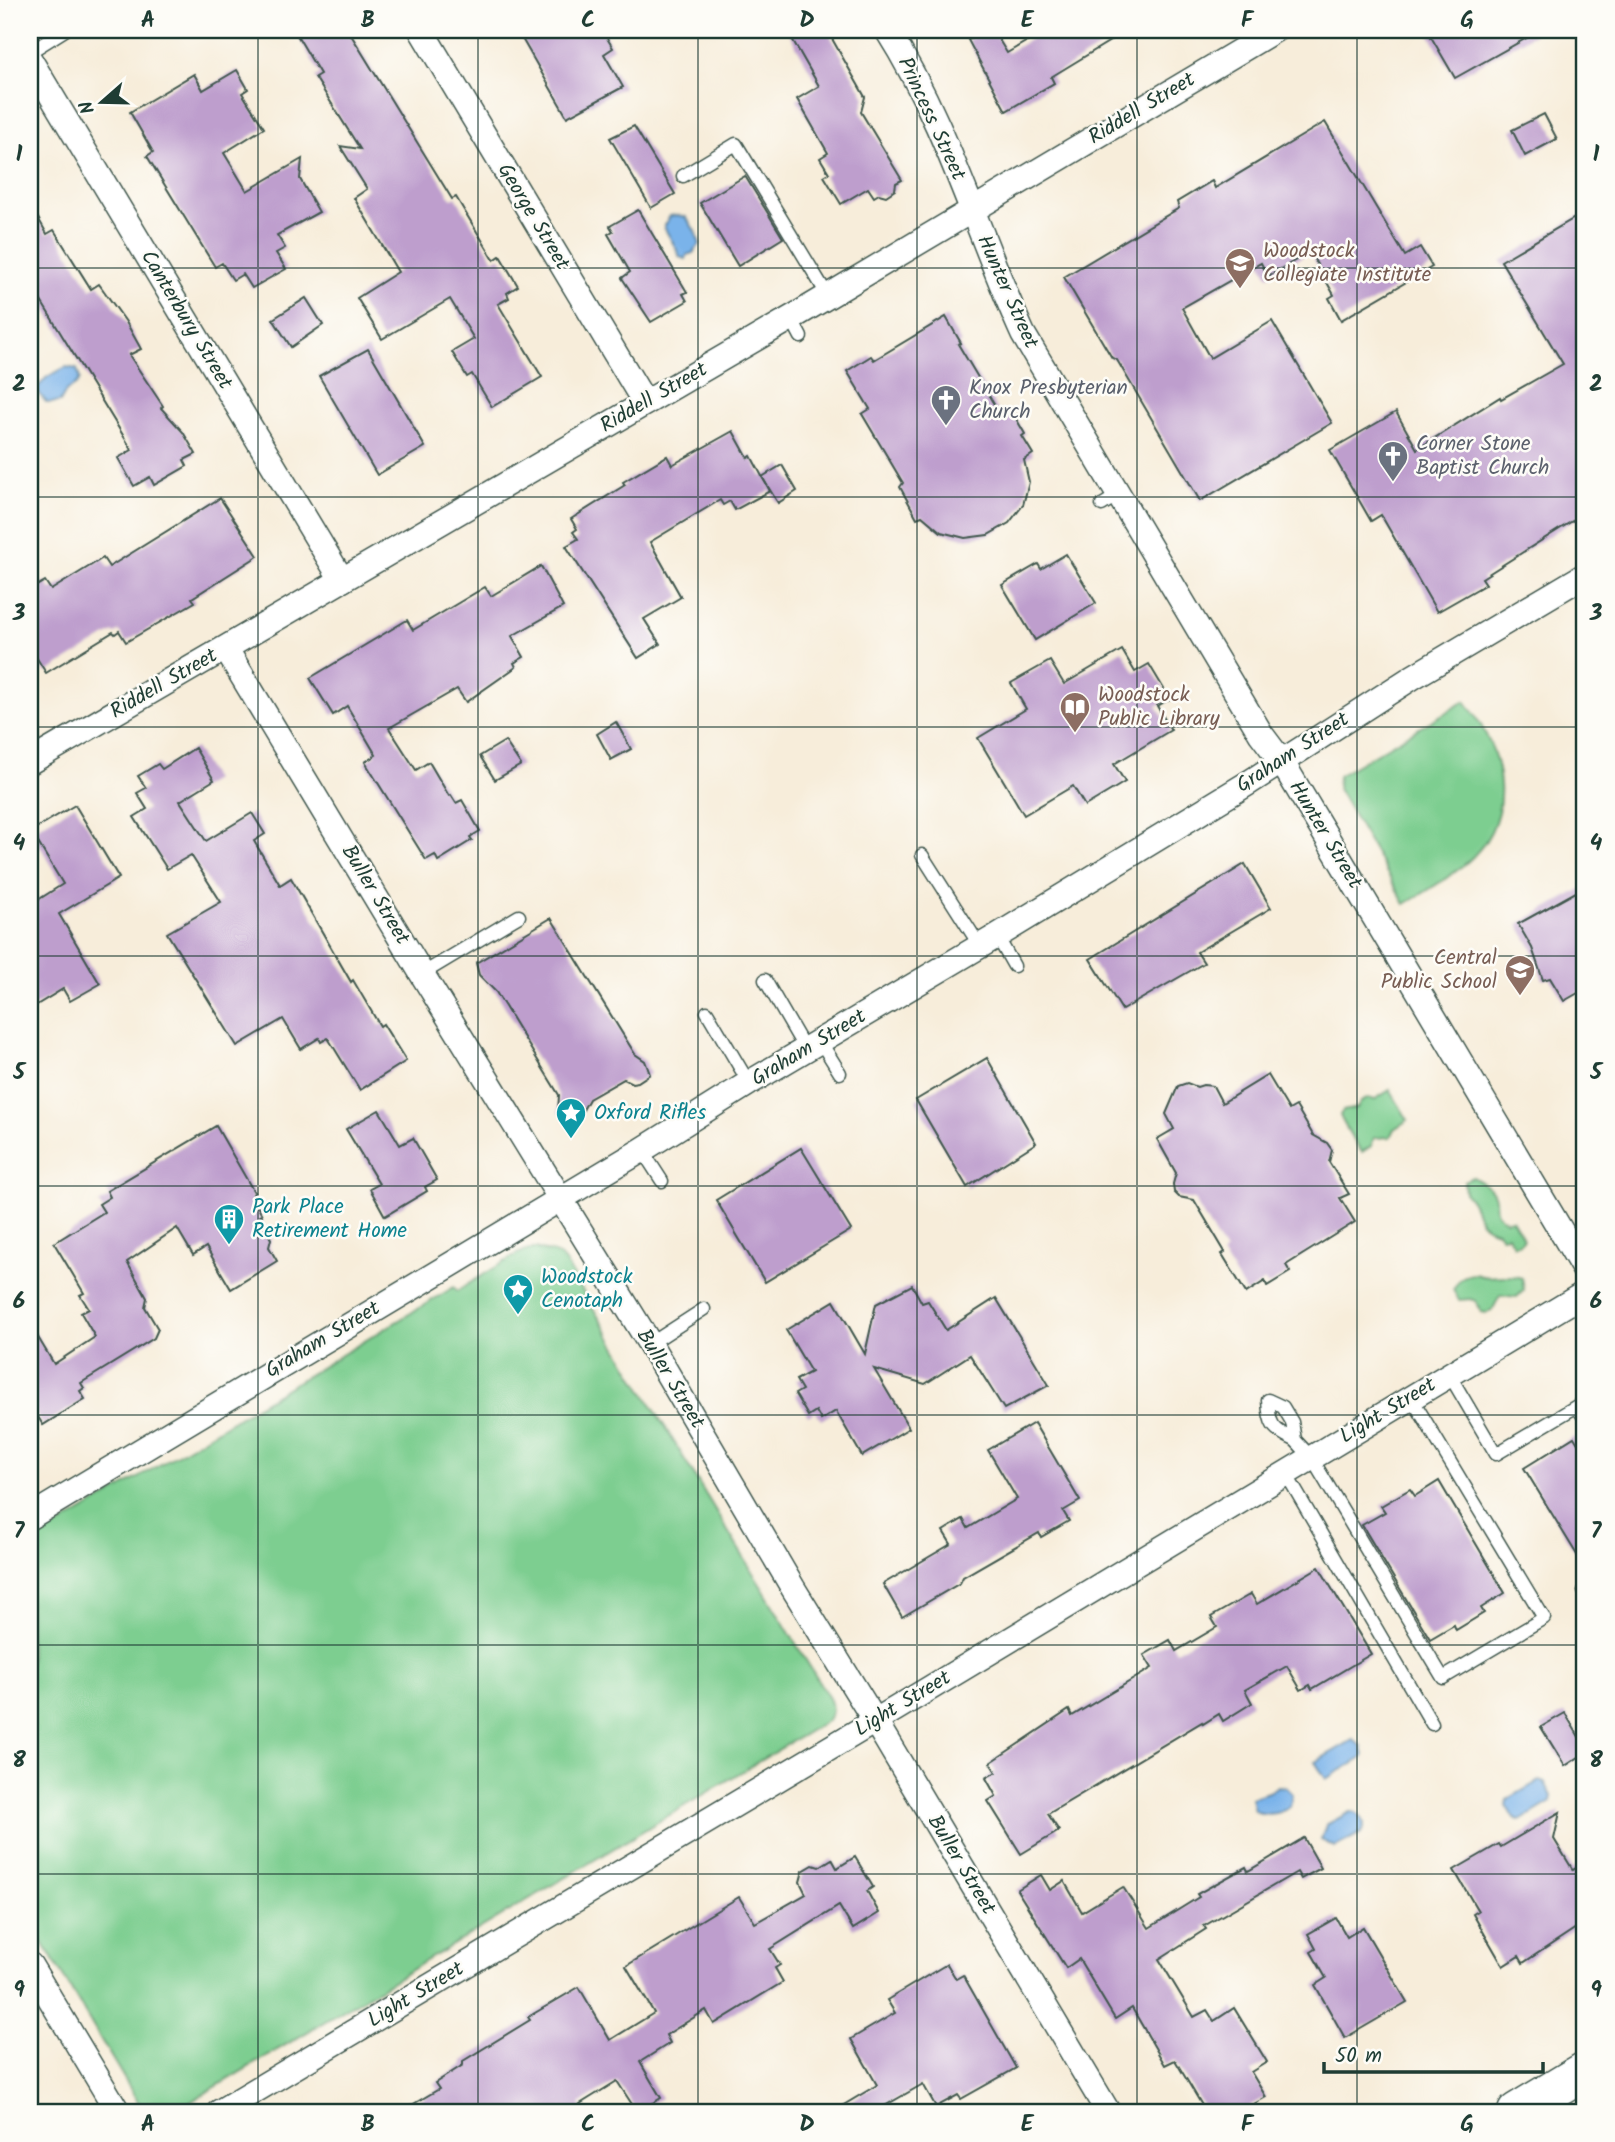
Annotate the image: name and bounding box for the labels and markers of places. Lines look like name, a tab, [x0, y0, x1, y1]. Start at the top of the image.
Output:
place label: Woodstock Collegiate Institute	[1263, 235, 1432, 292]
school or university icon: Woodstock Collegiate Institute	[1223, 246, 1257, 290]
place label: Knox Presbyterian Church	[969, 372, 1128, 429]
church icon: Knox Presbyterian Church	[929, 383, 963, 427]
place label: Corner Stone Baptist Church	[1416, 428, 1549, 485]
church icon: Corner Stone Baptist Church	[1376, 439, 1410, 483]
place label: Woodstock Public Library	[1098, 679, 1220, 736]
library icon: Woodstock Public Library	[1058, 690, 1092, 734]
place label: Central Public School	[1381, 942, 1497, 999]
school or university icon: Central Public School	[1503, 953, 1537, 997]
place icon: Oxford Rifles	[554, 1096, 588, 1140]
place label: Oxford Rifles	[594, 1097, 706, 1130]
place label: Park Place Retirement Home	[252, 1191, 407, 1248]
building icon: Park Place Retirement Home	[212, 1202, 246, 1246]
place label: Woodstock Cenotaph	[541, 1261, 633, 1318]
place icon: Woodstock Cenotaph	[501, 1272, 535, 1316]

